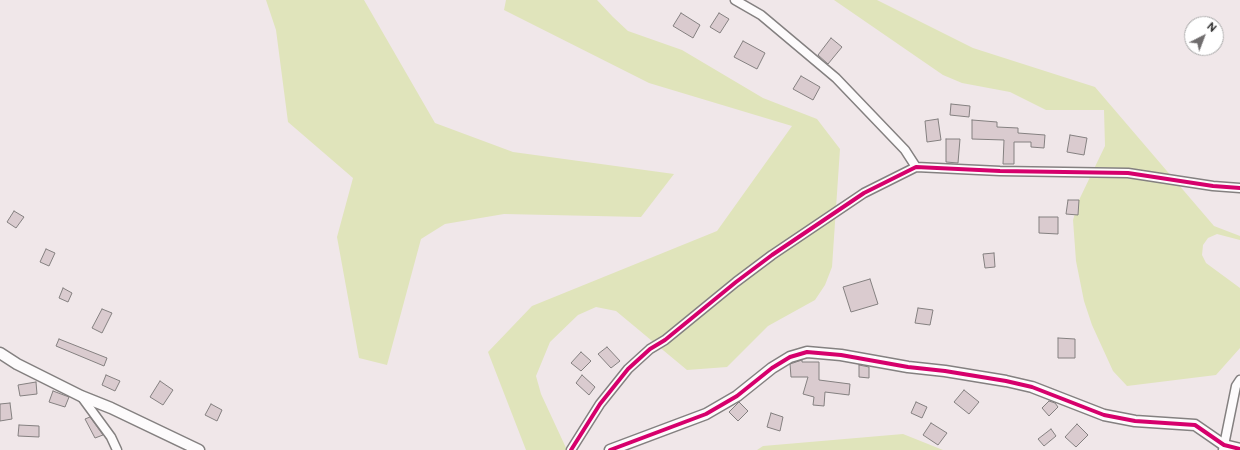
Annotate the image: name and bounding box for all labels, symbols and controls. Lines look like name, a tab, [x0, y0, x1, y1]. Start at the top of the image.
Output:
north arrow	[1184, 16, 1224, 56]
text: N	[1204, 20, 1219, 35]

